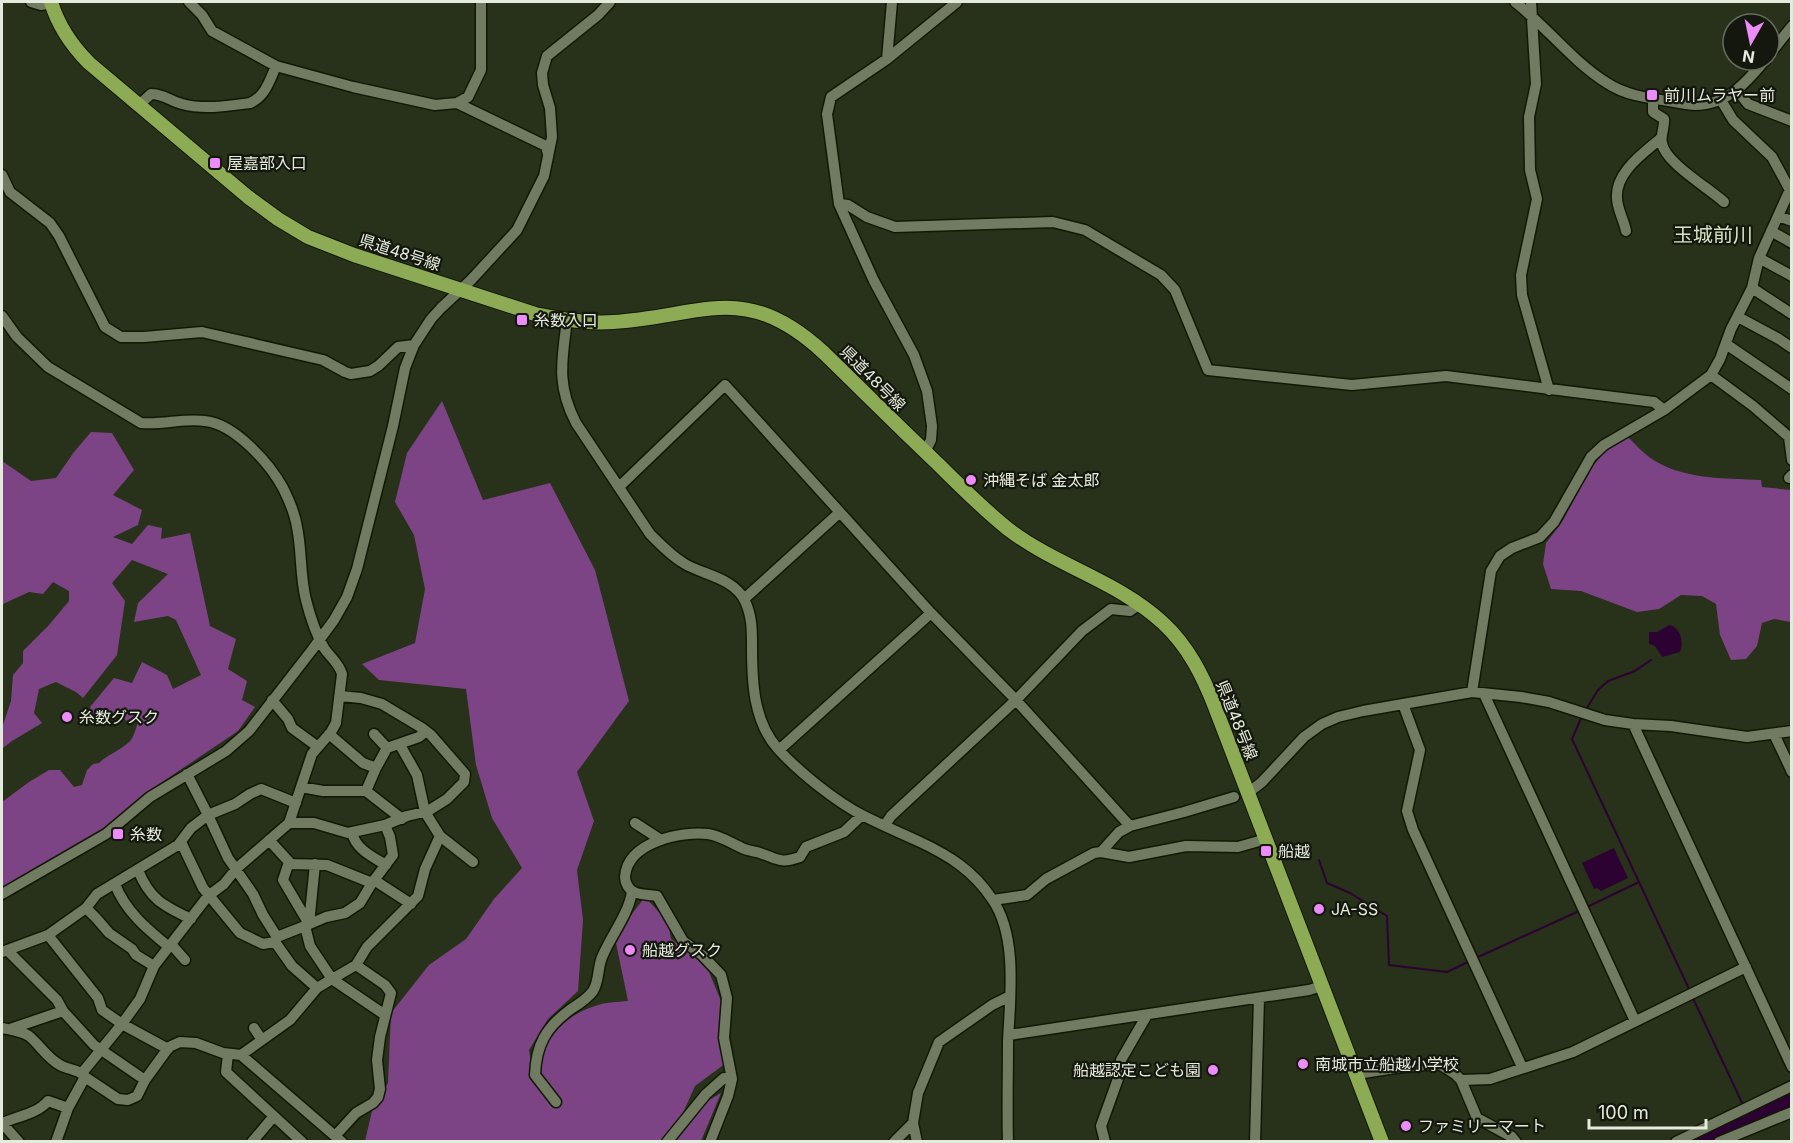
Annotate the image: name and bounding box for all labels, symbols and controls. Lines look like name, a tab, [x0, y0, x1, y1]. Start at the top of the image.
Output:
north arrow	[1721, 12, 1781, 72]
text: N	[1741, 46, 1756, 68]
place label: 前川ムラヤー前	[1664, 85, 1775, 105]
marker: 前川ムラヤー前	[1645, 88, 1659, 102]
place label: 屋嘉部入口	[227, 153, 307, 173]
marker: 屋嘉部入口	[208, 156, 222, 170]
district label: 玉城前川	[1673, 223, 1753, 247]
street label: 県道48号線	[357, 229, 443, 275]
place label: 糸数入口	[534, 310, 598, 330]
marker: 糸数入口	[515, 313, 529, 327]
street label: 県道48号線	[836, 341, 910, 415]
place label: 沖縄そば 金太郎	[983, 470, 1100, 490]
marker: 沖縄そば 金太郎	[964, 473, 978, 487]
street label: 県道48号線	[1212, 677, 1262, 763]
place label: 糸数グスク	[79, 707, 159, 727]
marker: 糸数グスク	[60, 710, 74, 724]
place label: 糸数	[130, 824, 162, 844]
marker: 糸数	[111, 827, 125, 841]
place label: 船越	[1278, 841, 1310, 861]
marker: 船越	[1259, 844, 1273, 858]
place label: JA-SS	[1331, 899, 1378, 919]
marker: JA-SS	[1312, 902, 1326, 916]
place label: 船越グスク	[642, 940, 722, 960]
marker: 船越グスク	[623, 943, 637, 957]
place label: 南城市立船越小学校	[1315, 1054, 1459, 1074]
marker: 南城市立船越小学校	[1296, 1057, 1310, 1071]
place label: 船越認定こども園	[1073, 1060, 1201, 1080]
marker: 船越認定こども園	[1206, 1063, 1220, 1077]
scale bar	[1589, 1092, 1706, 1130]
text: 100 m	[1598, 1102, 1649, 1123]
place label: ファミリーマート	[1418, 1116, 1546, 1136]
marker: ファミリーマート	[1399, 1119, 1413, 1133]

